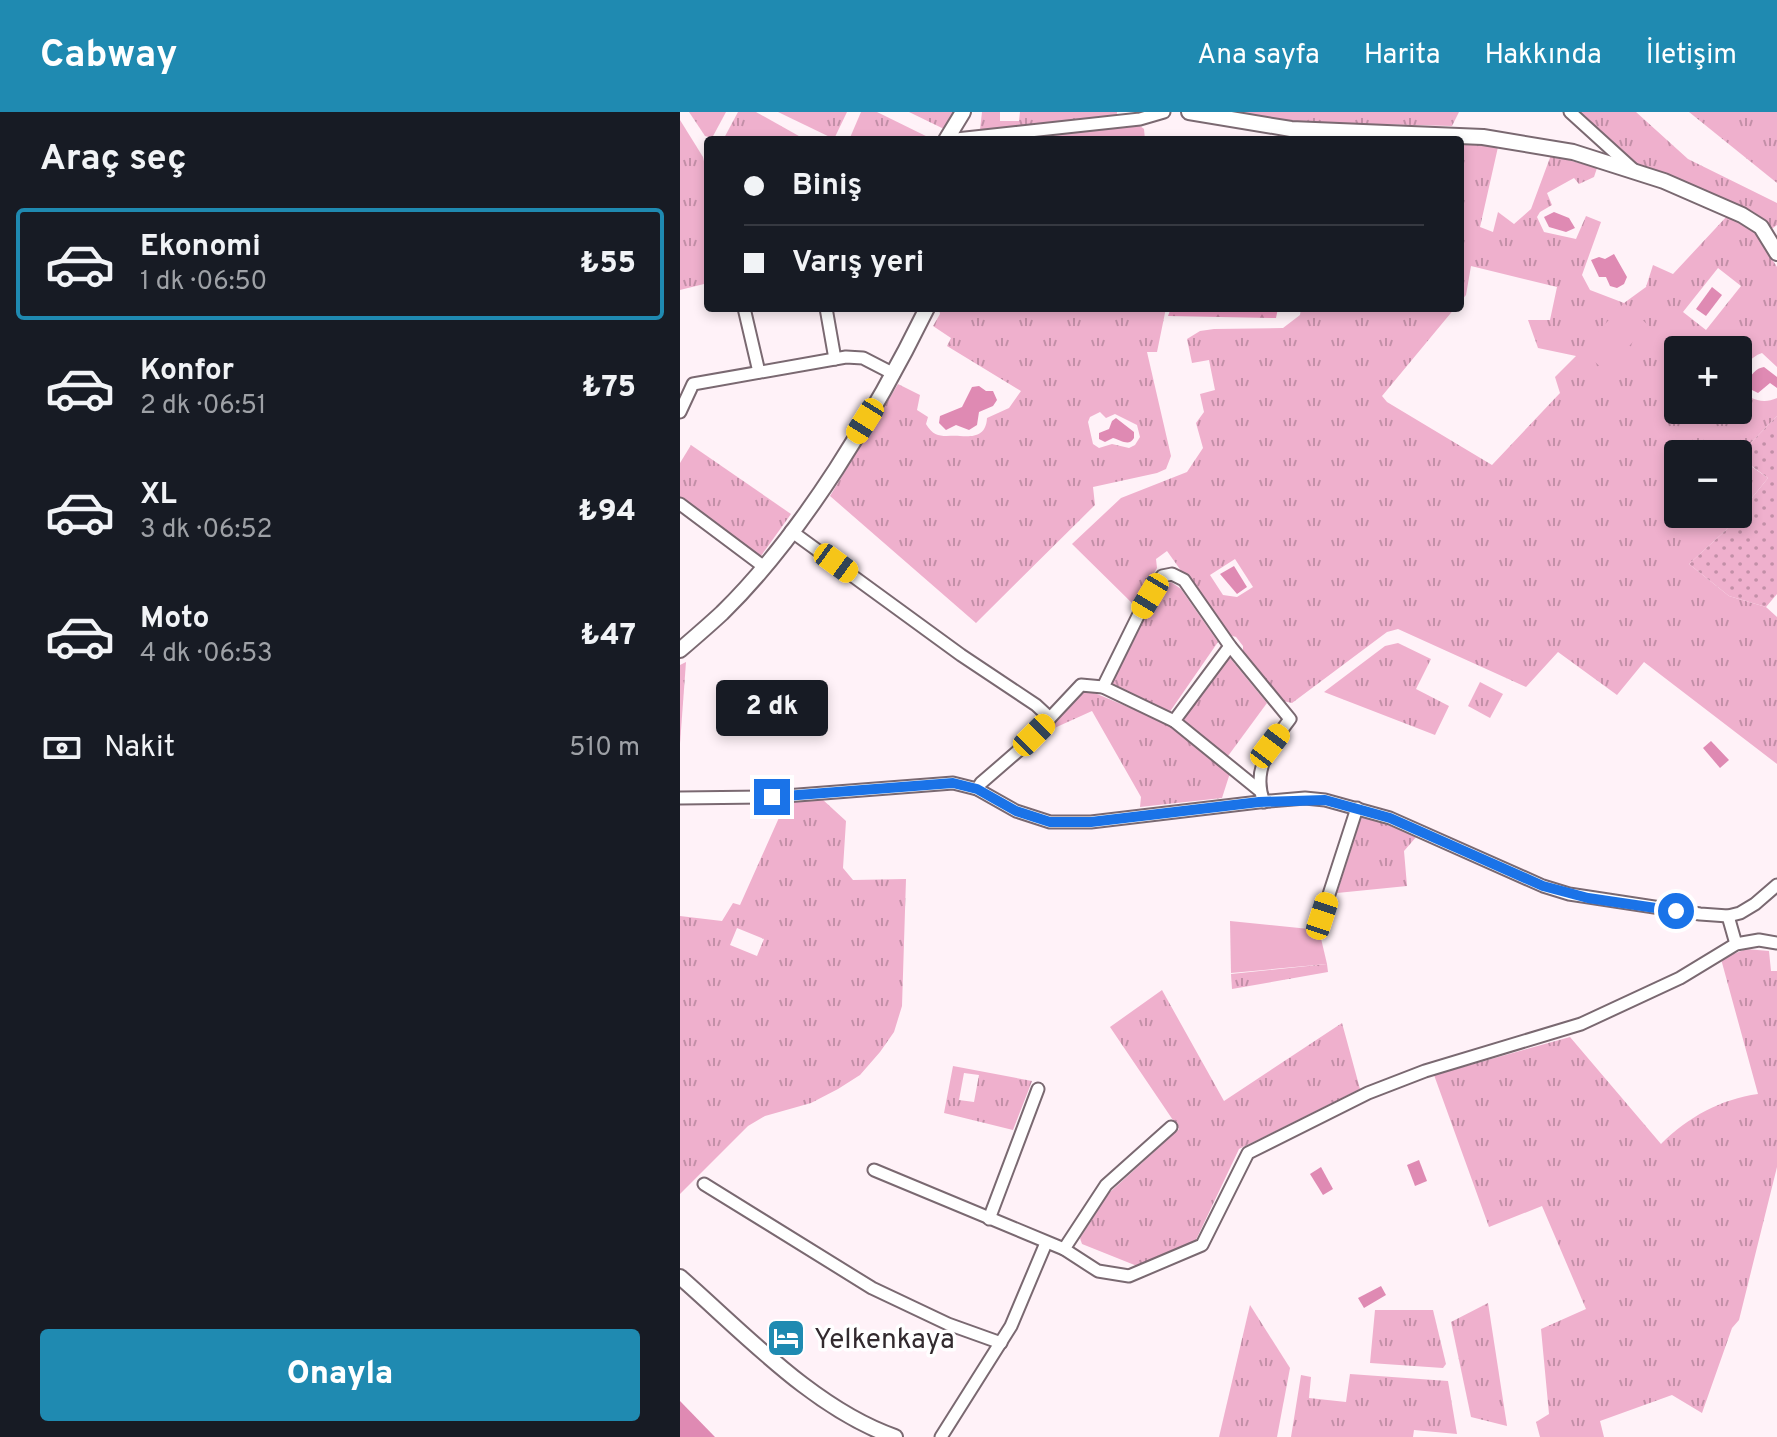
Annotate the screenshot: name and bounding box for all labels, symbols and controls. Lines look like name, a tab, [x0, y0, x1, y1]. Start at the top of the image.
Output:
text: Cabway	[40, 32, 178, 81]
text: Ana sayfa	[1197, 38, 1320, 74]
text: Harita	[1364, 38, 1440, 74]
text: Hakkında	[1484, 38, 1602, 74]
text: İletişim	[1646, 38, 1737, 74]
text: Araç seç	[40, 137, 187, 183]
text: Biniş	[792, 168, 862, 205]
icon: car	[44, 228, 116, 300]
text: Ekonomi	[140, 229, 261, 266]
text: Varış yeri	[792, 245, 924, 282]
text: ₺55	[580, 246, 636, 283]
text: 1 dk · 06:50	[140, 266, 267, 299]
map controls	[1664, 336, 1752, 528]
button: +	[1664, 336, 1752, 424]
icon: car	[44, 352, 116, 424]
text: Konfor	[140, 353, 234, 390]
text: ₺75	[582, 370, 636, 407]
text: 2 dk · 06:51	[140, 390, 267, 423]
car	[842, 394, 888, 448]
button: −	[1664, 440, 1752, 528]
icon: car	[44, 476, 116, 548]
text: XL	[140, 477, 177, 514]
text: ₺94	[578, 494, 636, 531]
text: 3 dk · 06:52	[140, 514, 272, 547]
car	[810, 539, 862, 587]
car	[1127, 569, 1173, 623]
icon: car	[44, 600, 116, 672]
text: Moto	[140, 601, 210, 638]
text: ₺47	[580, 618, 636, 655]
text: 4 dk · 06:53	[140, 638, 273, 671]
callout: 2 dk	[716, 681, 828, 737]
text: 2 dk	[746, 691, 798, 724]
car	[1009, 710, 1059, 760]
car	[1246, 720, 1294, 772]
icon: cash	[40, 726, 84, 770]
text: Nakit	[104, 730, 175, 767]
text: 510 m	[569, 732, 640, 765]
route end	[754, 779, 790, 815]
car	[1303, 889, 1341, 943]
route start	[1658, 893, 1694, 929]
hotel icon: Yelkenkaya	[765, 1317, 807, 1359]
place label: Yelkenkaya	[814, 1323, 955, 1359]
button: Onayla	[40, 1329, 640, 1421]

